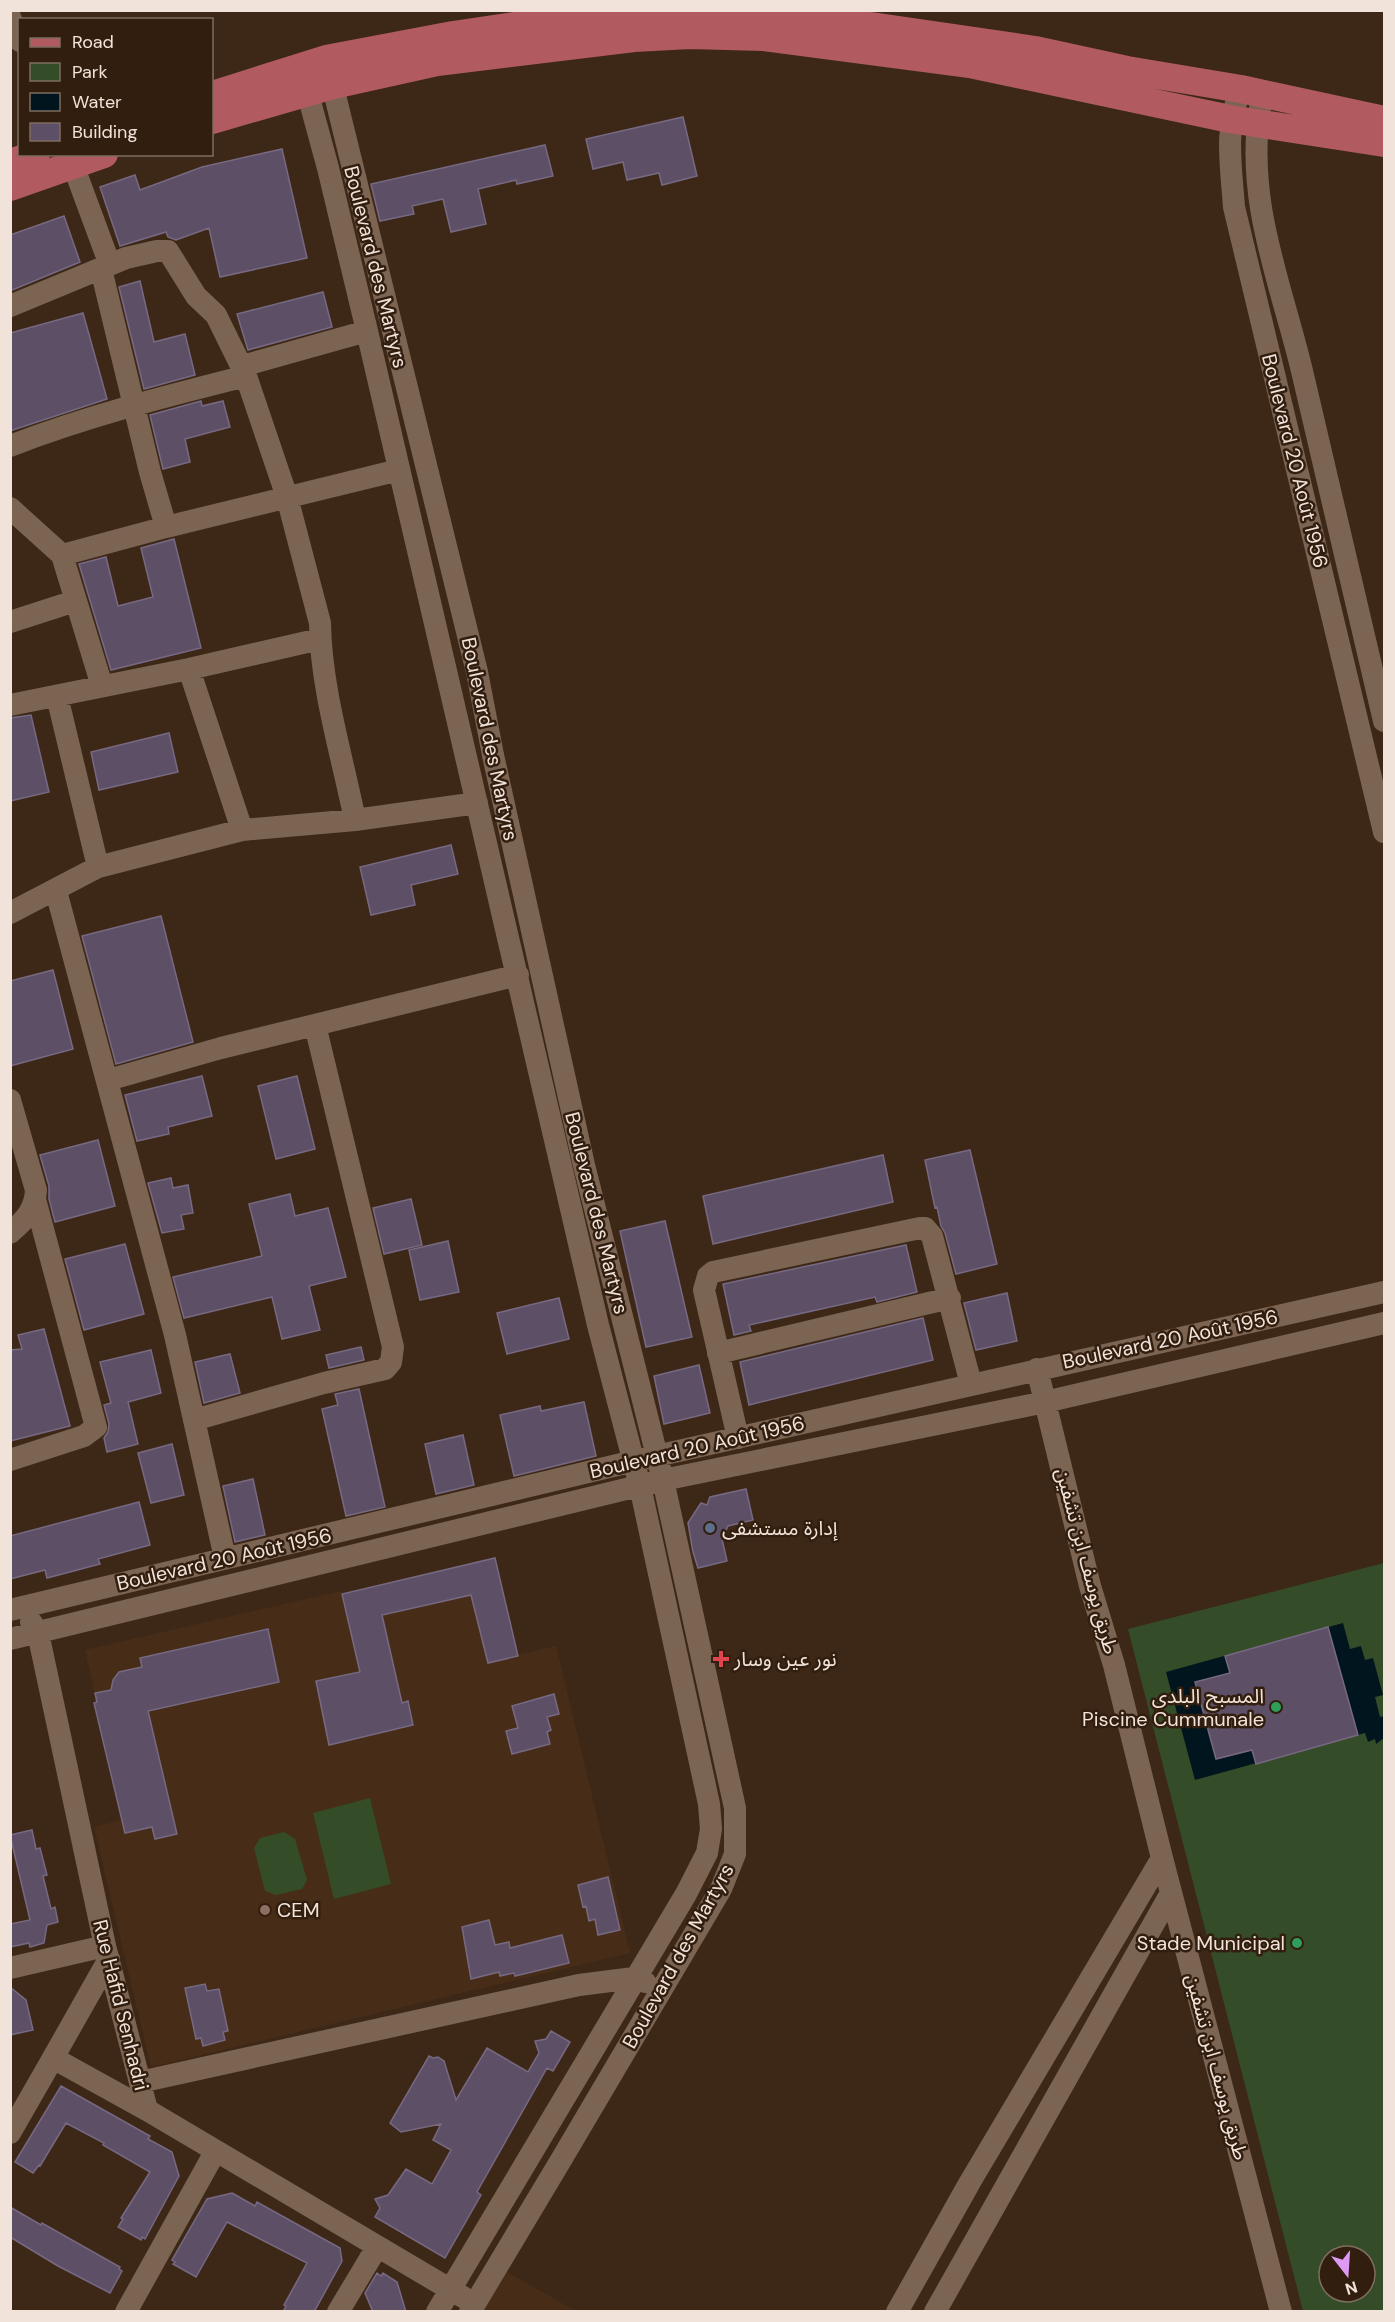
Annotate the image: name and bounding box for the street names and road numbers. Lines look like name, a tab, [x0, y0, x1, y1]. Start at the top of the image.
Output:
street label: Boulevard des Martyrs	[338, 163, 414, 371]
street label: Boulevard 20 Août 1956	[1256, 351, 1334, 571]
street label: Boulevard des Martyrs	[456, 635, 524, 843]
street label: Boulevard des Martyrs	[559, 1109, 635, 1317]
street label: Boulevard 20 Août 1956	[1060, 1303, 1280, 1375]
street label: Boulevard 20 Août 1956	[587, 1410, 807, 1484]
street label: طريق يوسف ابن تشفين	[1050, 1465, 1124, 1657]
street label: Boulevard 20 Août 1956	[114, 1522, 334, 1596]
street label: Boulevard des Martyrs	[616, 1859, 740, 2053]
street label: Rue Hafid Senhadri	[87, 1917, 155, 2093]
street label: طريق يوسف ابن تشفين	[1180, 1971, 1254, 2163]

